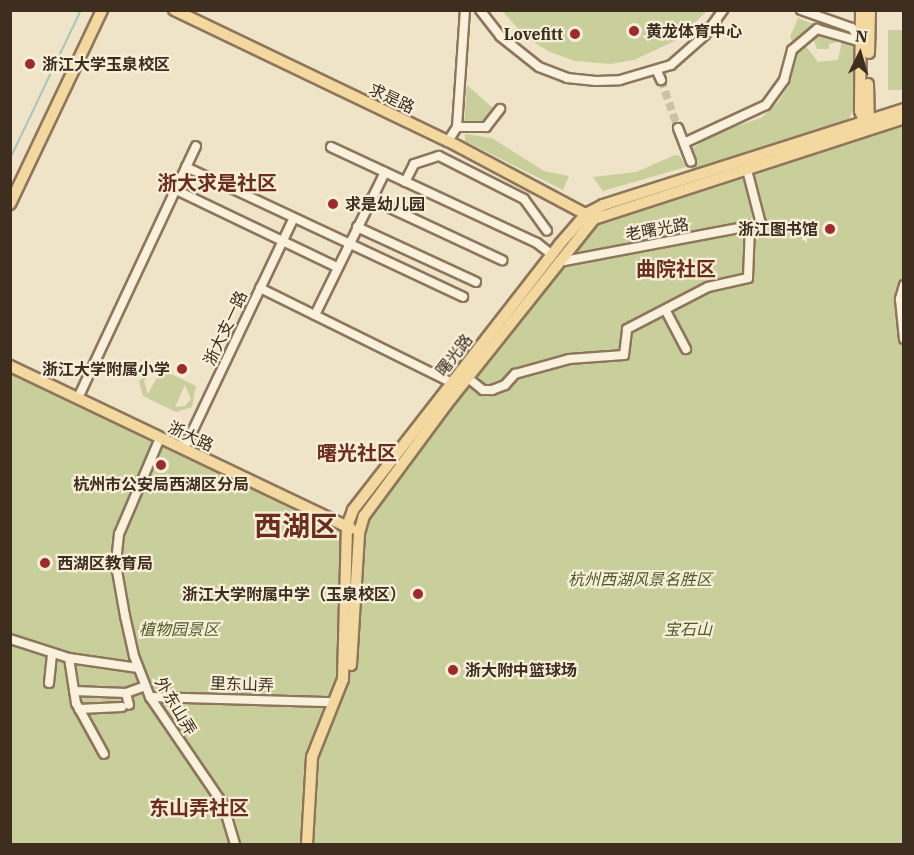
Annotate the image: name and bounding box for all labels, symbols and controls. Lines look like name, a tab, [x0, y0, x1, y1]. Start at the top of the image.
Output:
place label: 黄龙体育中心	[646, 21, 742, 41]
place label: Lovefitt	[504, 24, 563, 44]
marker: 黄龙体育中心	[627, 24, 641, 38]
north arrow	[830, 24, 890, 84]
text: N	[854, 26, 869, 47]
marker: Lovefitt	[568, 27, 582, 41]
place label: 浙江大学玉泉校区	[42, 54, 170, 74]
marker: 浙江大学玉泉校区	[23, 57, 37, 71]
street label: 求是路	[366, 79, 418, 117]
district label: 浙大求是社区	[157, 170, 277, 194]
place label: 求是幼儿园	[345, 194, 425, 214]
marker: 求是幼儿园	[326, 197, 340, 211]
street label: 老曙光路	[624, 214, 690, 244]
place label: 浙江图书馆	[738, 219, 818, 239]
marker: 浙江图书馆	[823, 222, 837, 236]
district label: 曲院社区	[636, 256, 716, 280]
street label: 浙大支一路	[199, 288, 251, 368]
street label: 曙光路	[432, 330, 476, 380]
place label: 浙江大学附属小学	[42, 359, 170, 379]
marker: 浙江大学附属小学	[175, 362, 189, 376]
street label: 浙大路	[165, 417, 217, 455]
district label: 曙光社区	[317, 440, 397, 464]
marker: 杭州市公安局西湖区分局	[154, 458, 168, 472]
place label: 杭州市公安局西湖区分局	[73, 474, 249, 494]
district label: 西湖区	[254, 509, 338, 543]
place label: 西湖区教育局	[57, 553, 153, 573]
marker: 西湖区教育局	[38, 556, 52, 570]
park label: 杭州西湖风景名胜区	[568, 569, 712, 589]
place label: 浙江大学附属中学（玉泉校区）	[182, 584, 406, 604]
marker: 浙江大学附属中学（玉泉校区）	[411, 587, 425, 601]
park label: 植物园景区	[139, 619, 219, 639]
park label: 宝石山	[664, 619, 712, 639]
place label: 浙大附中篮球场	[465, 660, 577, 680]
marker: 浙大附中篮球场	[446, 663, 460, 677]
street label: 里东山弄	[210, 673, 274, 695]
street label: 外东山弄	[151, 674, 201, 738]
district label: 东山弄社区	[149, 795, 249, 819]

